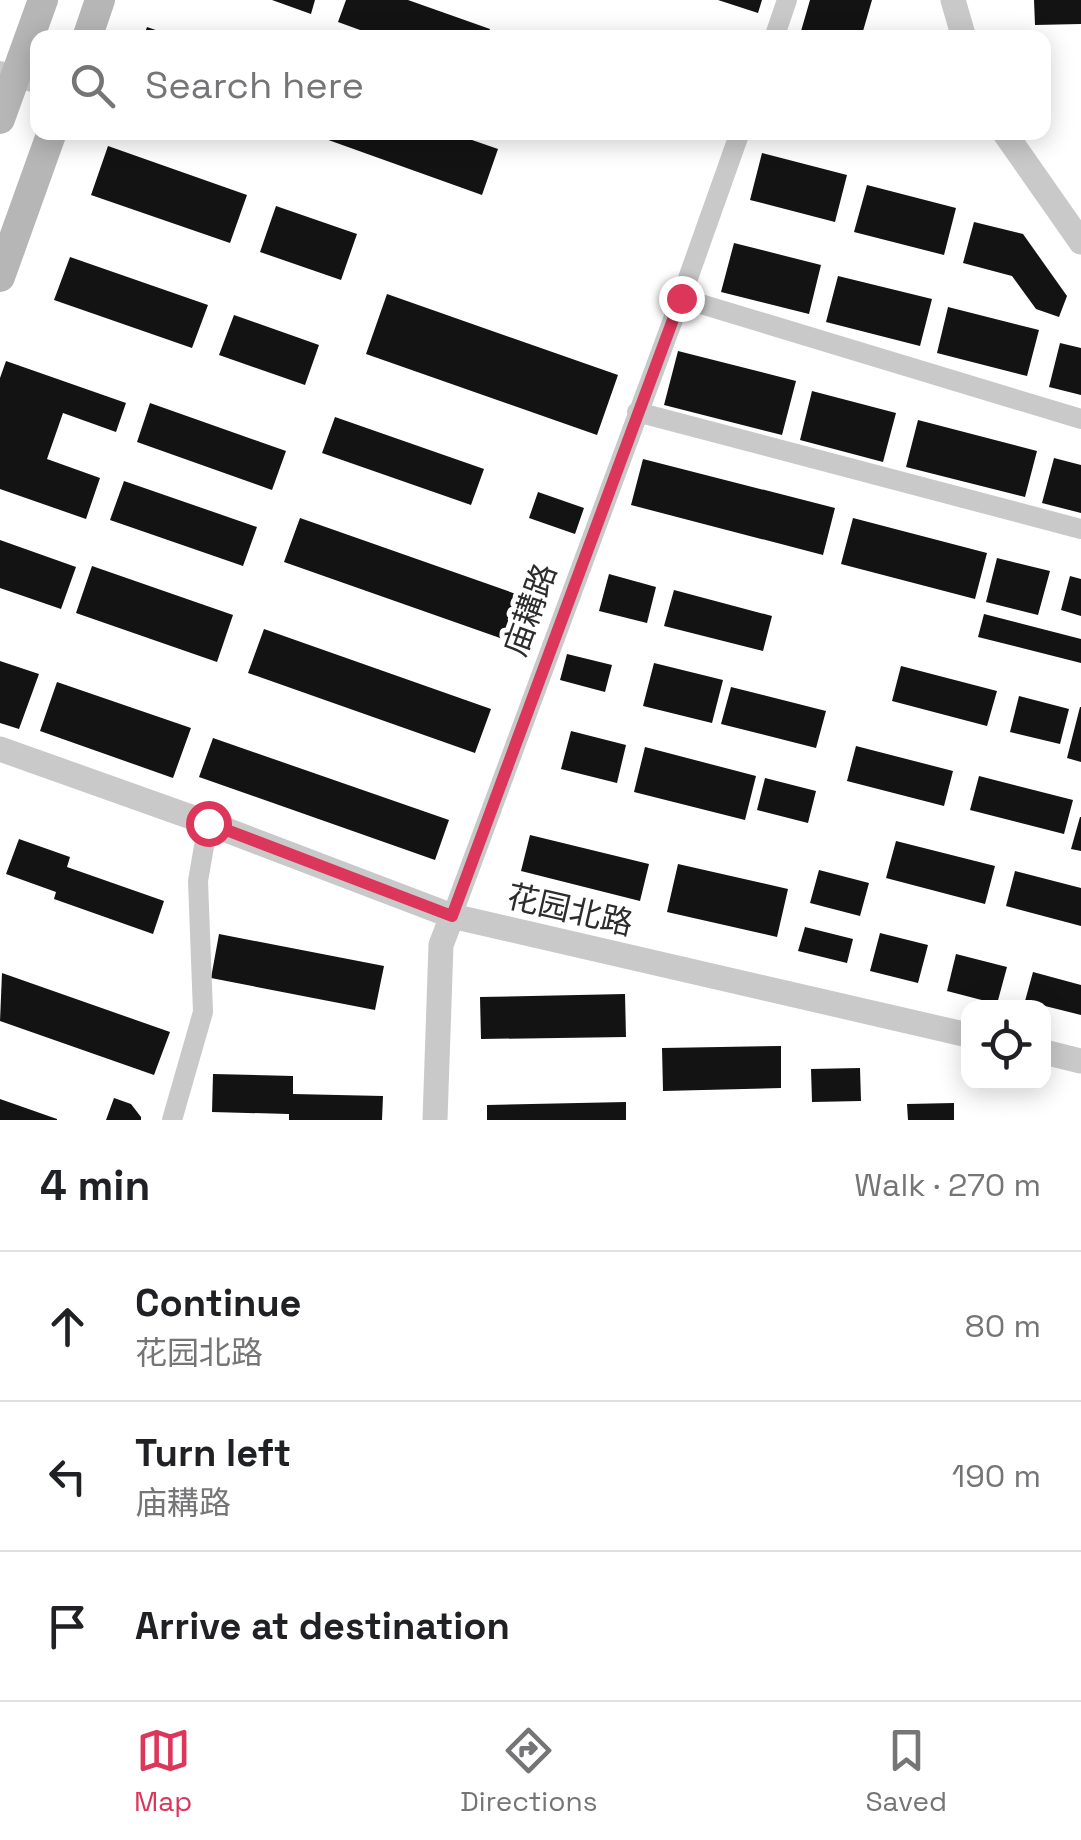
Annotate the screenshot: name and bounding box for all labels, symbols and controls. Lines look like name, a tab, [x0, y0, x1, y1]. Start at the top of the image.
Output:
search box	[30, 30, 1051, 140]
icon: search	[65, 58, 120, 113]
text: Search here	[145, 61, 364, 109]
route end	[659, 276, 705, 322]
street label: 庙耩路	[495, 558, 565, 662]
route start	[186, 801, 232, 847]
street label: 花园北路	[503, 876, 637, 944]
map controls	[961, 1000, 1051, 1090]
button: locate	[961, 1000, 1051, 1090]
text: 4 min	[40, 1159, 150, 1212]
text: Walk · 270 m	[854, 1165, 1041, 1205]
text: Continue	[135, 1279, 301, 1327]
icon: ahead	[40, 1299, 95, 1354]
text: 80 m	[965, 1306, 1041, 1346]
text: 花园北路	[135, 1333, 263, 1373]
text: Turn left	[135, 1429, 291, 1477]
icon: left	[40, 1449, 95, 1504]
text: 190 m	[952, 1456, 1041, 1496]
text: 庙耩路	[135, 1483, 231, 1523]
icon: arrive	[40, 1599, 95, 1654]
text: Arrive at destination	[135, 1602, 510, 1650]
tab: Map	[134, 1723, 192, 1819]
tab: Directions	[460, 1723, 597, 1819]
tab: Saved	[865, 1723, 947, 1819]

